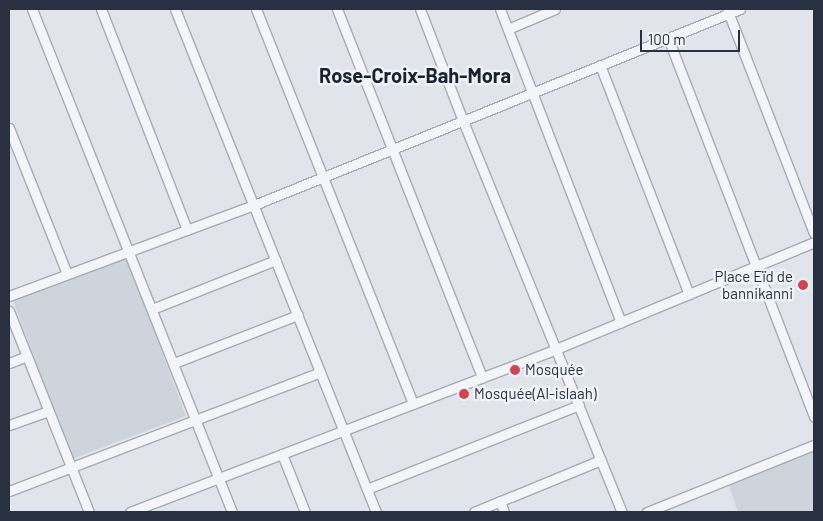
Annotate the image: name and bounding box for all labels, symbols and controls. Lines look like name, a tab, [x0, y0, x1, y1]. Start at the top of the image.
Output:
scale bar	[643, 20, 743, 52]
text: 100 m	[648, 30, 686, 48]
district label: Rose-Croix-Bah-Mora	[319, 63, 511, 87]
place label: Place Eïd de bannikanni	[715, 267, 793, 302]
marker: Place Eïd de bannikanni	[797, 279, 809, 291]
place label: Mosquée	[525, 361, 583, 379]
marker: Mosquée	[509, 364, 521, 376]
place label: Mosquée(Al-islaah)	[474, 385, 597, 403]
marker: Mosquée(Al-islaah)	[458, 388, 470, 400]

